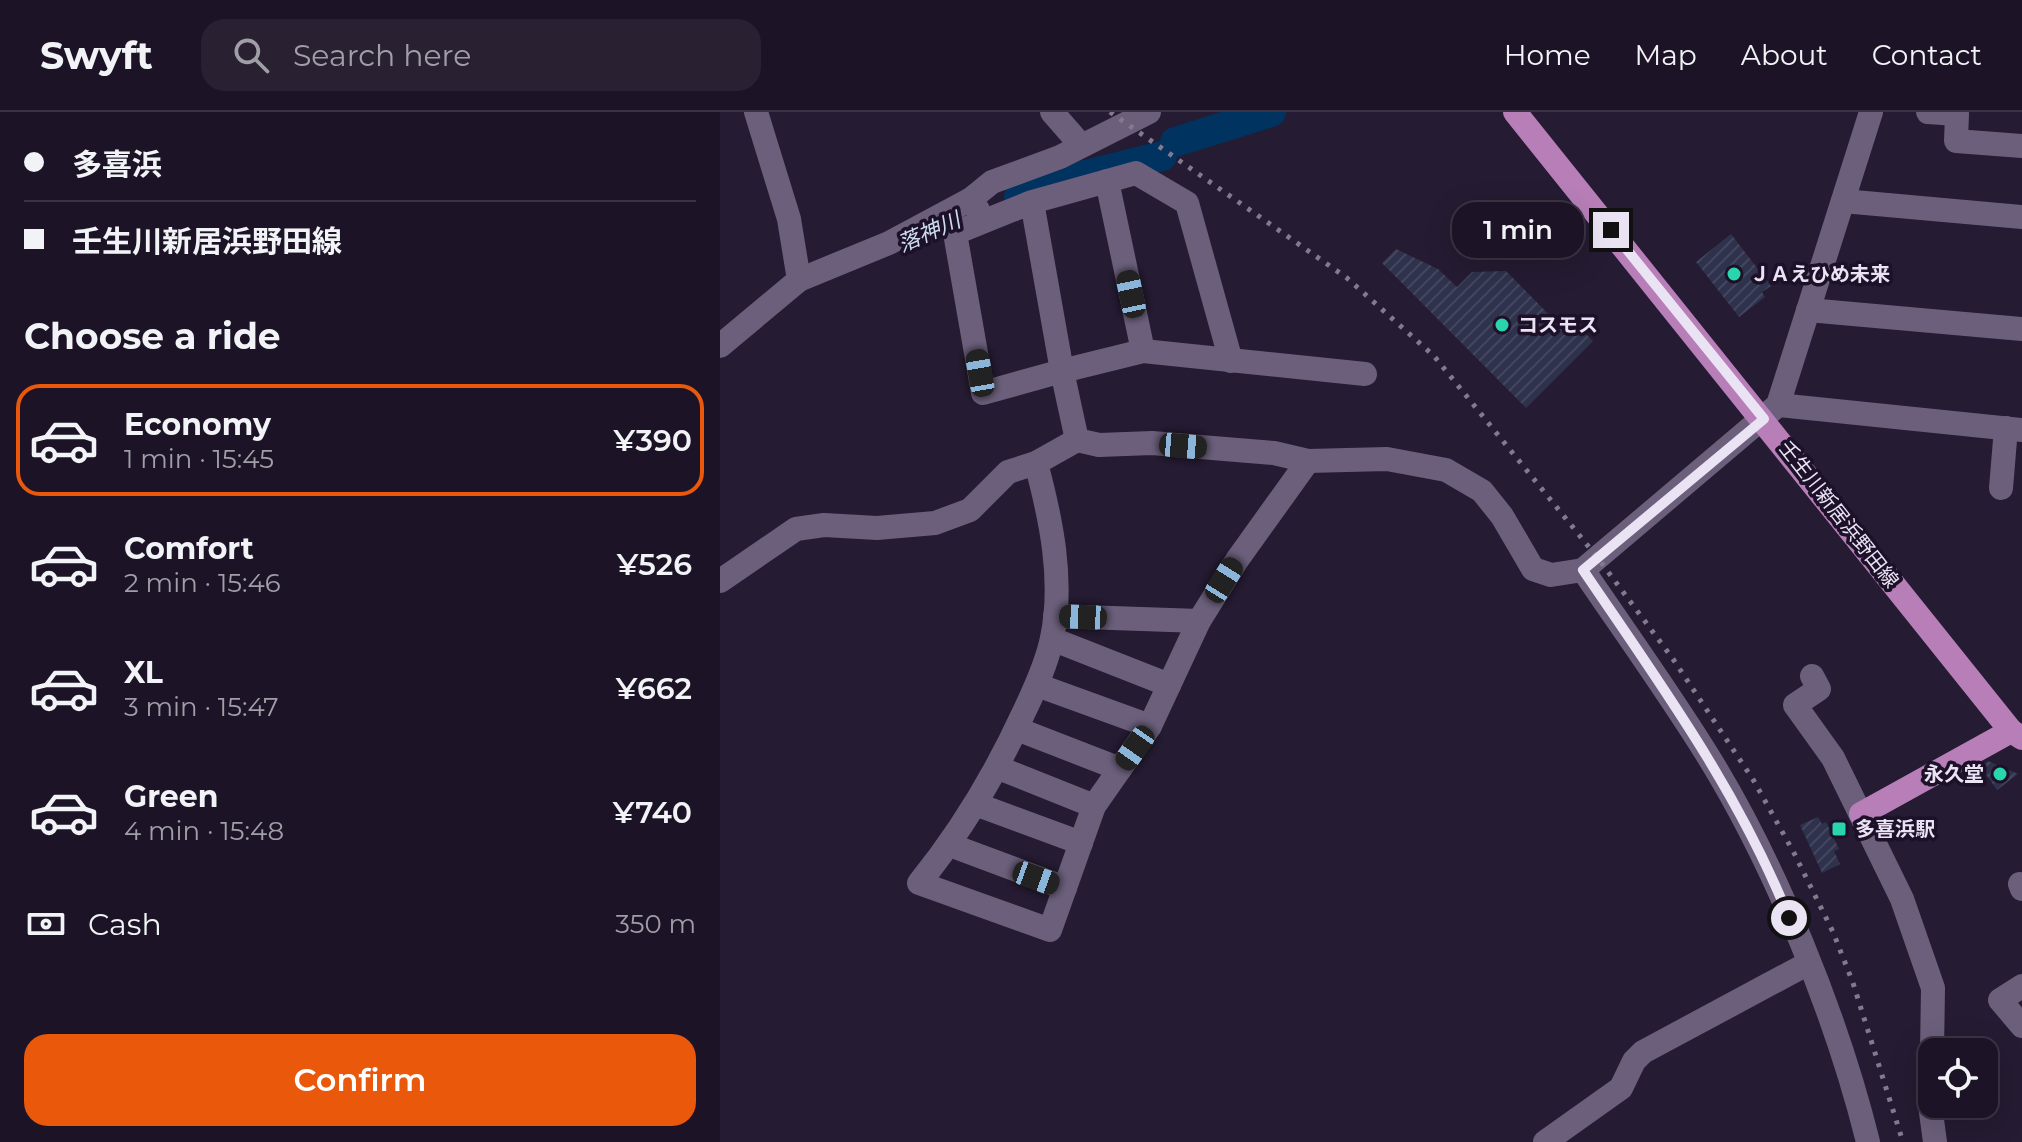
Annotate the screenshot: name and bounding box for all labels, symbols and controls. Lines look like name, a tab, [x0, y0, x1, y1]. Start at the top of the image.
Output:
search box	[201, 19, 761, 91]
text: Swyft	[40, 32, 153, 79]
icon: search	[229, 33, 273, 77]
text: Search here	[293, 37, 471, 74]
text: Home	[1504, 38, 1591, 72]
text: Map	[1635, 38, 1697, 72]
text: About	[1741, 38, 1828, 72]
text: Contact	[1872, 38, 1982, 72]
text: 多喜浜	[72, 146, 162, 183]
callout: 1 min	[1451, 202, 1583, 258]
water label: 落神川	[893, 205, 966, 258]
route end	[1593, 212, 1629, 248]
text: 1 min	[1483, 214, 1553, 246]
text: 壬生川新居浜野田線	[72, 223, 342, 260]
place label: ＪＡえひめ未来	[1750, 262, 1890, 286]
marker: ＪＡえひめ未来	[1725, 265, 1743, 283]
car	[1114, 268, 1148, 320]
place label: コスモス	[1518, 313, 1598, 337]
text: Choose a ride	[24, 314, 281, 358]
marker: コスモス	[1493, 316, 1511, 334]
car	[964, 347, 996, 399]
icon: car	[28, 404, 100, 476]
text: Economy	[124, 406, 271, 443]
text: ¥390	[614, 422, 692, 459]
car	[1158, 432, 1208, 460]
street label: 壬生川新居浜野田線	[1774, 436, 1904, 592]
text: 1 min · 15:45	[124, 443, 274, 475]
icon: car	[28, 528, 100, 600]
text: Comfort	[124, 530, 254, 567]
text: ¥526	[617, 546, 692, 583]
car	[1201, 553, 1247, 607]
text: 2 min · 15:46	[124, 567, 281, 599]
car	[1059, 604, 1107, 630]
icon: car	[28, 652, 100, 724]
text: XL	[124, 654, 163, 691]
text: ¥662	[616, 670, 692, 707]
text: 3 min · 15:47	[124, 691, 279, 723]
car	[1111, 721, 1159, 775]
place label: 永久堂	[1924, 762, 1984, 786]
marker: 永久堂	[1991, 765, 2009, 783]
icon: car	[28, 776, 100, 848]
text: Green	[124, 778, 218, 815]
text: ¥740	[613, 794, 692, 831]
text: 4 min · 15:48	[124, 815, 284, 847]
place label: 多喜浜駅	[1855, 817, 1935, 841]
marker: 多喜浜駅	[1830, 820, 1848, 838]
car	[1009, 859, 1063, 897]
route start	[1771, 900, 1807, 936]
icon: cash	[24, 902, 68, 946]
text: Cash	[88, 906, 162, 943]
text: 350 m	[615, 908, 696, 940]
button: Confirm	[24, 1034, 696, 1126]
map controls	[1918, 1038, 1998, 1118]
button: locate	[1918, 1038, 1998, 1118]

